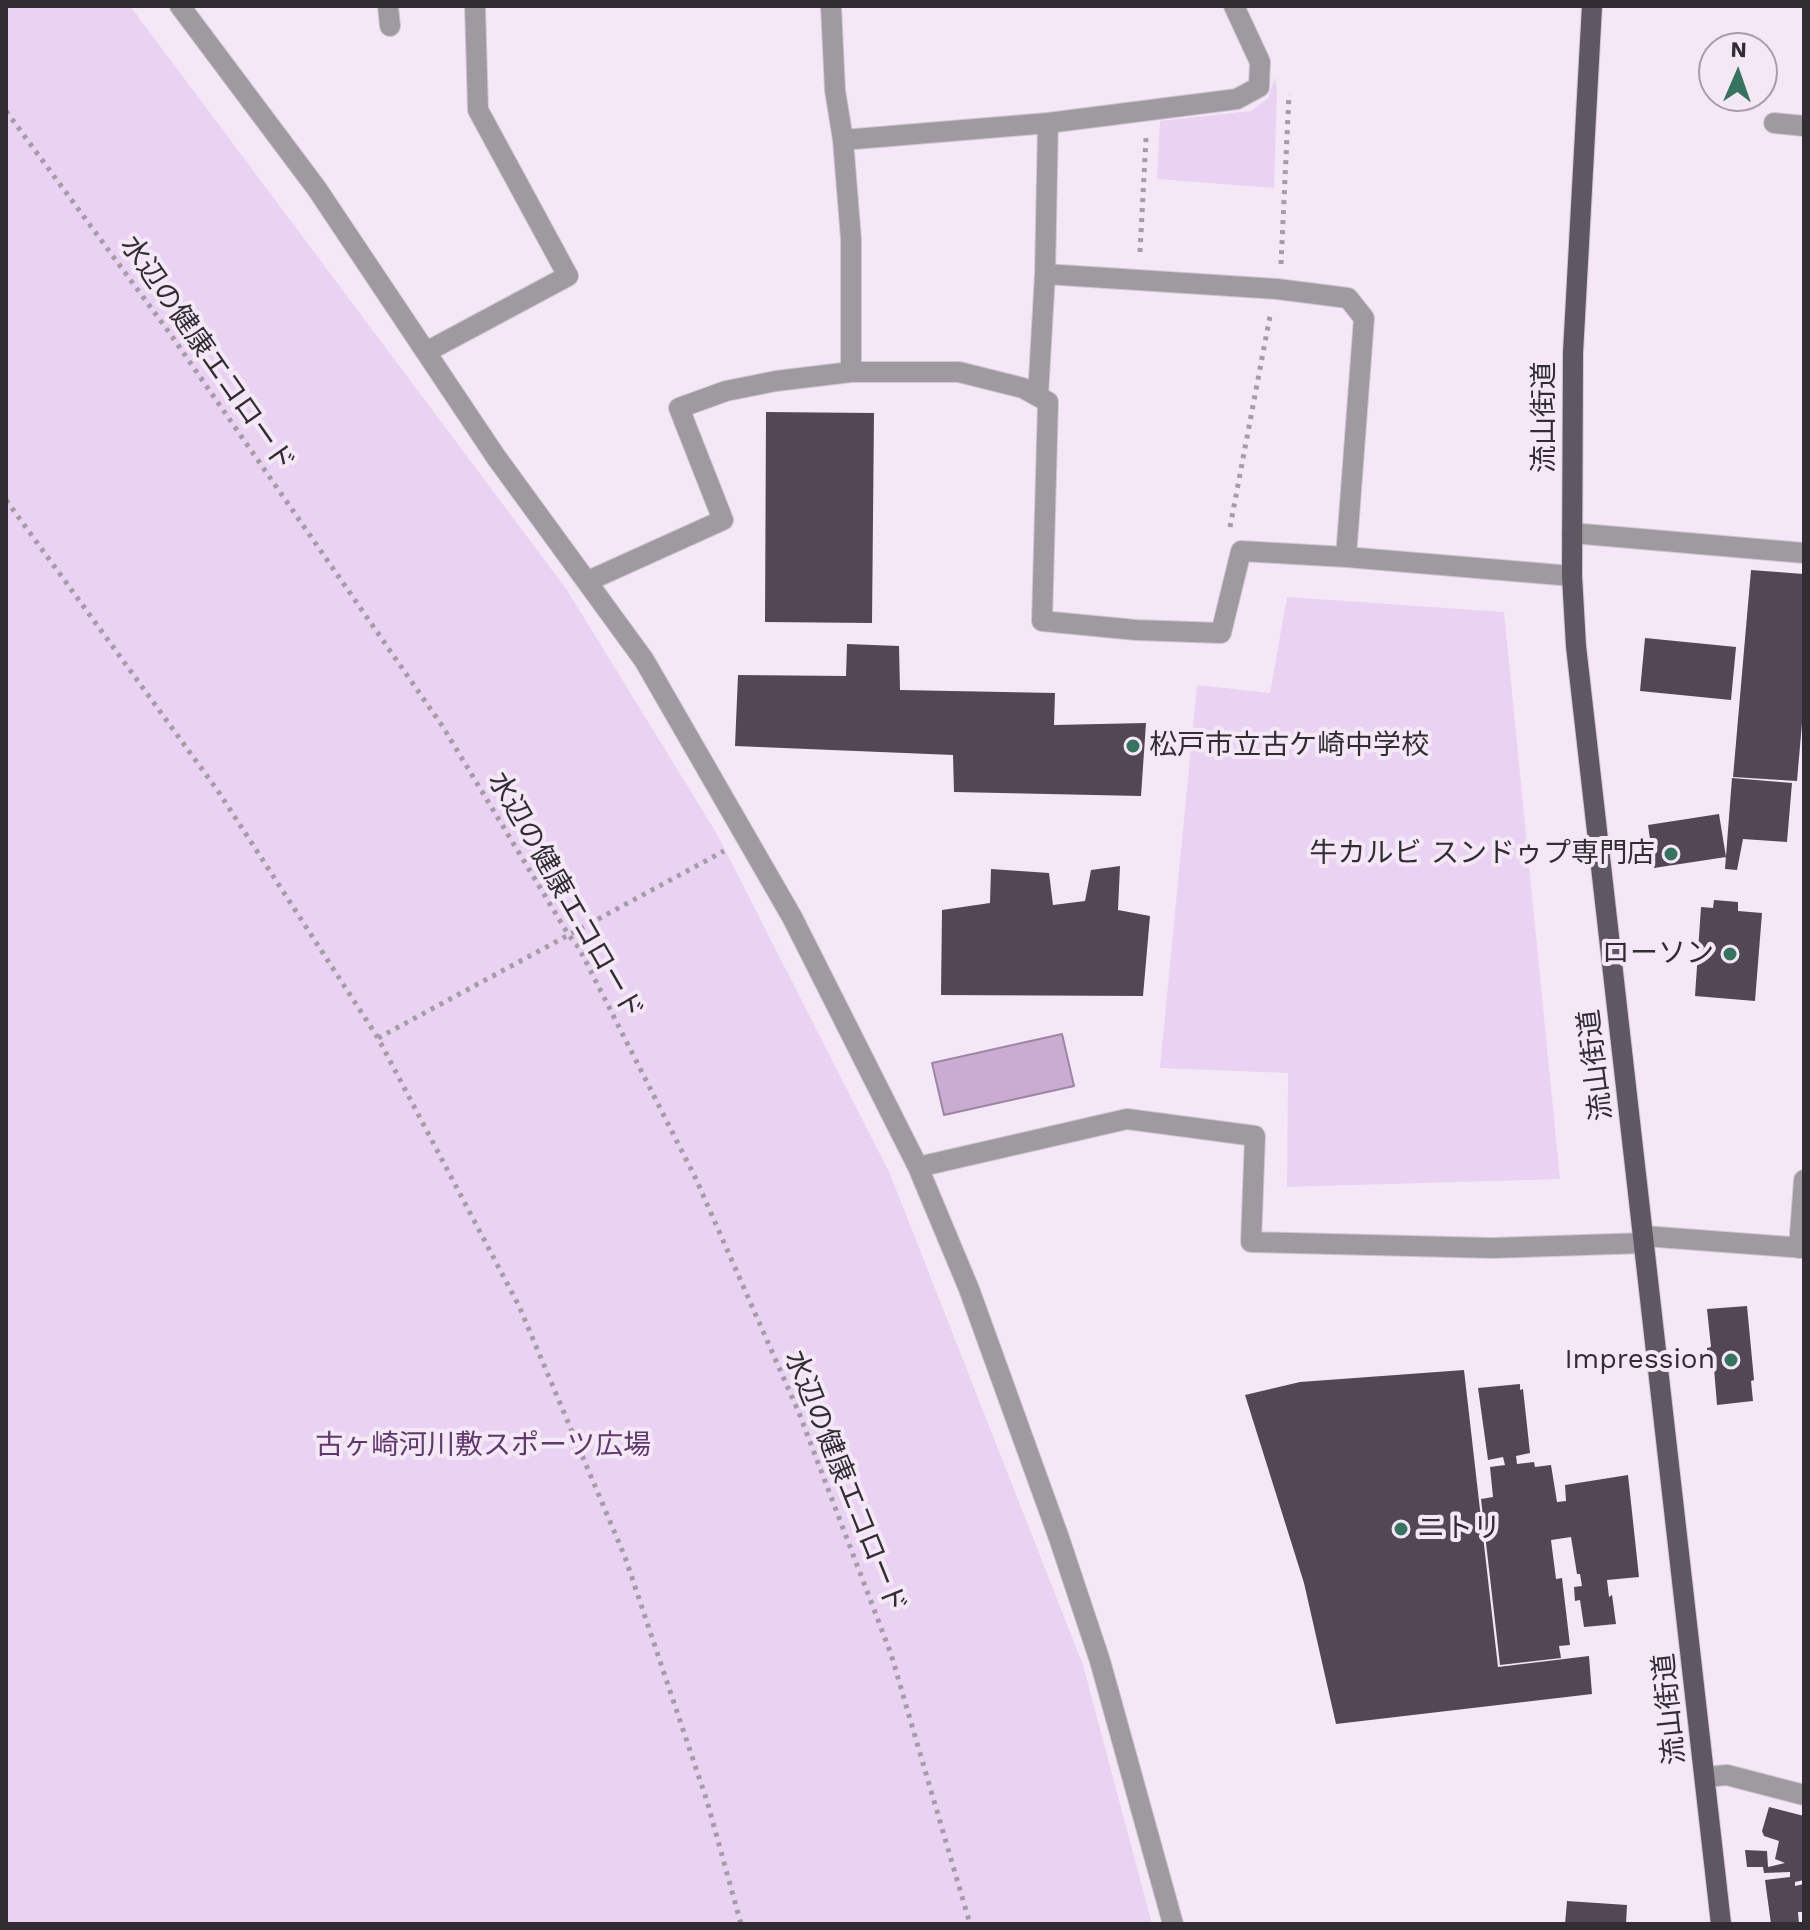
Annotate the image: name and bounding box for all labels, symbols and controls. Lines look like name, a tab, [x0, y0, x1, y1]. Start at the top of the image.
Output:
north arrow	[1698, 32, 1778, 112]
text: N	[1730, 37, 1747, 62]
street label: 水辺の健康エコロード	[113, 230, 301, 478]
street label: 流山街道	[1528, 361, 1562, 473]
place label: 松戸市立古ケ崎中学校	[1149, 729, 1429, 763]
marker: 松戸市立古ケ崎中学校	[1124, 737, 1142, 755]
street label: 水辺の健康エコロード	[480, 766, 650, 1026]
place label: 牛カルビ スンドゥプ専門店	[1309, 837, 1655, 871]
marker: 牛カルビ スンドゥプ専門店	[1662, 845, 1680, 863]
place label: ローソン	[1602, 937, 1714, 971]
marker: ローソン	[1721, 945, 1739, 963]
street label: 流山街道	[1573, 1007, 1619, 1123]
place label: Impression	[1564, 1343, 1715, 1377]
street label: 水辺の健康エコロード	[777, 1346, 913, 1618]
marker: Impression	[1722, 1351, 1740, 1369]
park label: 古ヶ崎河川敷スポーツ広場	[315, 1429, 651, 1463]
place label: ニトリ	[1417, 1512, 1501, 1546]
marker: ニトリ	[1392, 1520, 1410, 1538]
street label: 流山街道	[1647, 1652, 1693, 1766]

